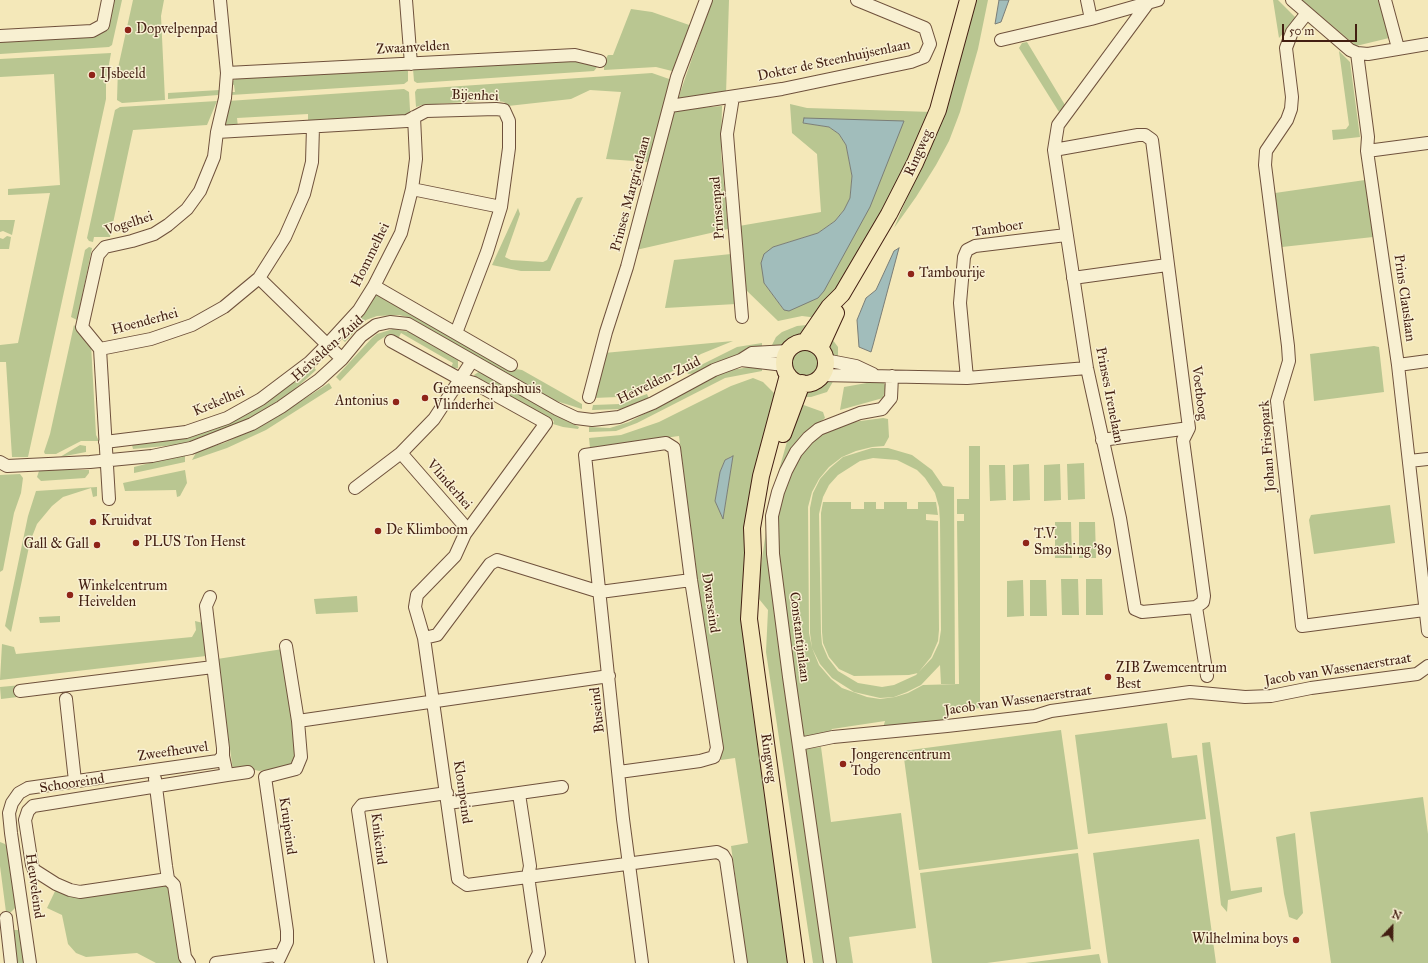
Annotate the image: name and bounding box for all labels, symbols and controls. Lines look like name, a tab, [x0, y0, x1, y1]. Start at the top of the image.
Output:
scale bar	[1284, 16, 1359, 42]
place label: Dopvelpenpad	[136, 22, 218, 38]
text: 50 m	[1289, 24, 1314, 38]
marker: Dopvelpenpad	[123, 25, 133, 35]
street label: Dokter de Steenhuijsenlaan	[756, 37, 912, 85]
street label: Zwaanvelden	[376, 38, 450, 58]
place label: IJsbeeld	[100, 67, 146, 83]
marker: IJsbeeld	[87, 70, 97, 80]
street label: Bijenhei	[451, 87, 499, 105]
street label: Ringweg	[901, 127, 937, 179]
street label: Prinses Margrietlaan	[608, 134, 654, 254]
street label: Prinsenpad	[707, 176, 729, 240]
street label: Vogelhei	[103, 208, 155, 240]
street label: Tamboer	[971, 217, 1025, 241]
street label: Hommelhei	[348, 220, 394, 290]
street label: Prins Clauslaan	[1390, 253, 1418, 343]
place label: Tambourije	[919, 266, 985, 282]
marker: Tambourije	[906, 269, 916, 279]
street label: Hoenderhei	[110, 305, 180, 339]
street label: Heivelden-Zuid	[289, 312, 367, 386]
street label: Prinses Irenelaan	[1091, 346, 1127, 444]
street label: Heivelden-Zuid	[615, 354, 703, 408]
street label: Voetboog	[1187, 365, 1211, 421]
place label: Gemeenschapshuis Vlinderhei	[433, 382, 541, 414]
street label: Krekelhei	[191, 384, 247, 420]
marker: Gemeenschapshuis Vlinderhei	[420, 393, 430, 403]
place label: Antonius	[335, 394, 388, 410]
marker: Antonius	[391, 397, 401, 407]
street label: Johan Frisopark	[1256, 400, 1280, 492]
street label: Vlinderhei	[423, 456, 475, 514]
place label: Kruidvat	[101, 514, 152, 530]
marker: Kruidvat	[88, 517, 98, 527]
place label: De Klimboom	[386, 523, 468, 539]
marker: De Klimboom	[373, 526, 383, 536]
place label: T.V. Smashing '89	[1034, 527, 1112, 560]
place label: PLUS Ton Henst	[144, 535, 246, 551]
place label: Gall & Gall	[24, 537, 89, 553]
marker: PLUS Ton Henst	[131, 538, 141, 548]
marker: T.V. Smashing '89	[1021, 538, 1031, 548]
marker: Gall & Gall	[92, 540, 102, 550]
street label: Dwarseind	[697, 572, 723, 634]
place label: Winkelcentrum Heivelden	[78, 579, 167, 612]
marker: Winkelcentrum Heivelden	[65, 590, 75, 600]
street label: Constantijnlaan	[785, 591, 813, 683]
street label: Jacob van Wassenaerstraat	[1263, 650, 1413, 690]
place label: ZIB Zwemcentrum Best	[1116, 661, 1227, 694]
marker: ZIB Zwemcentrum Best	[1103, 672, 1113, 682]
street label: Jacob van Wassenaerstraat	[943, 682, 1093, 720]
street label: Buseind	[587, 686, 609, 734]
street label: Ringweg	[756, 732, 780, 784]
street label: Zweefheuvel	[137, 739, 209, 765]
place label: Jongerencentrum Todo	[851, 748, 951, 780]
street label: Klompeind	[449, 759, 475, 825]
marker: Jongerencentrum Todo	[838, 759, 848, 769]
street label: Schooreind	[38, 771, 106, 797]
street label: Kruipeind	[275, 796, 299, 856]
street label: Knikeind	[366, 812, 390, 866]
street label: Heuveleind	[21, 852, 47, 920]
north arrow	[1372, 907, 1412, 947]
text: N	[1390, 908, 1403, 923]
place label: Wilhelmina boys	[1192, 932, 1288, 948]
marker: Wilhelmina boys	[1291, 935, 1301, 945]

